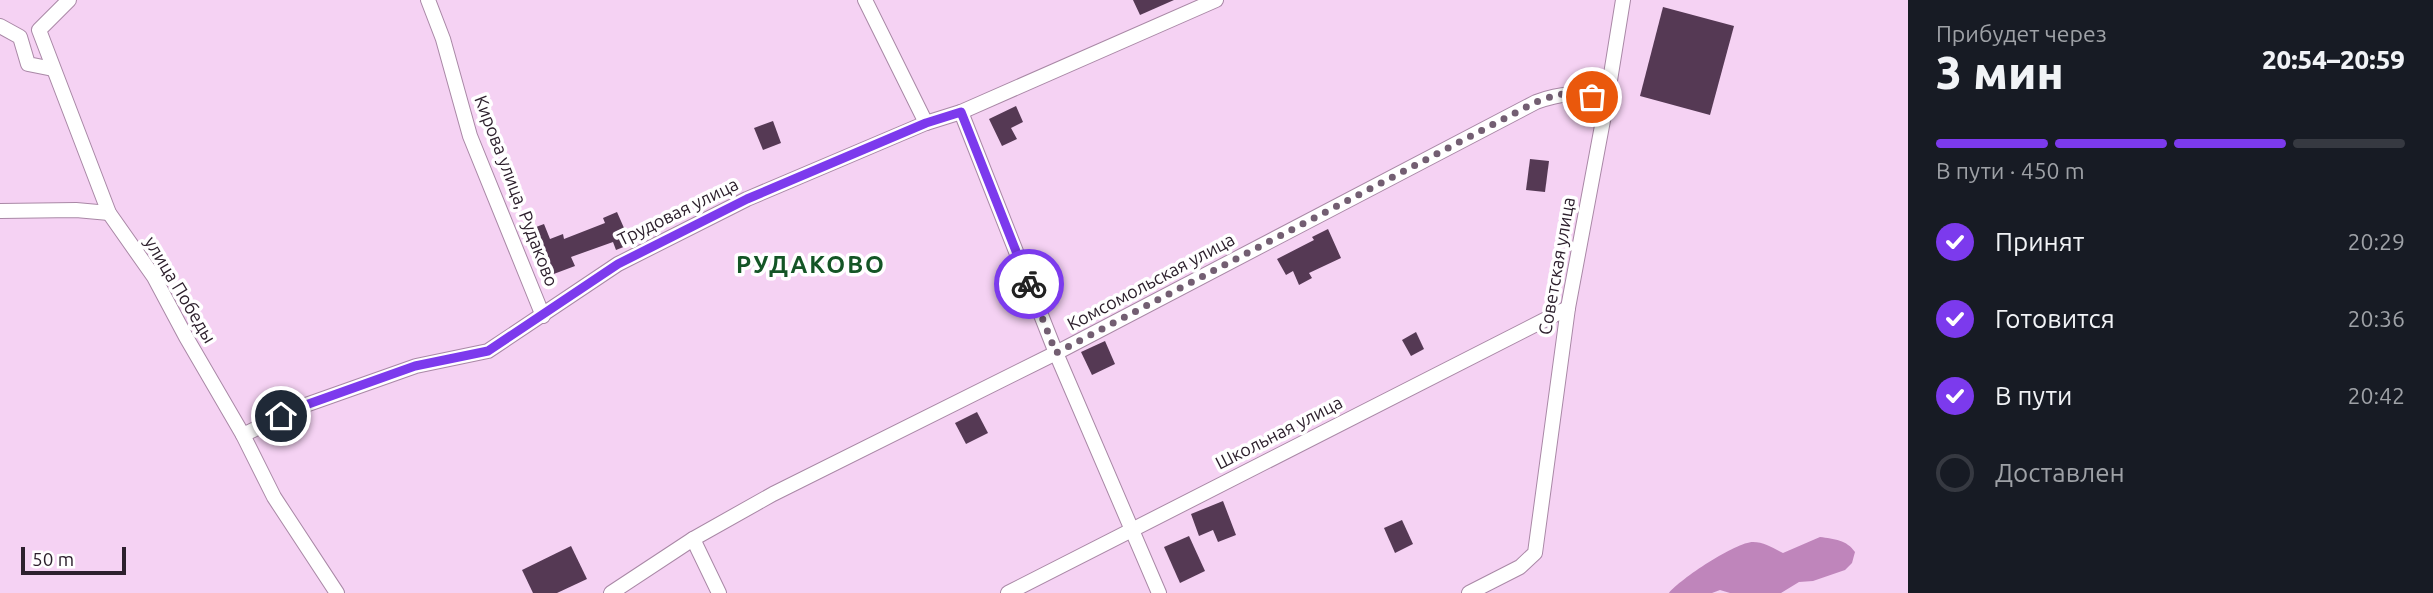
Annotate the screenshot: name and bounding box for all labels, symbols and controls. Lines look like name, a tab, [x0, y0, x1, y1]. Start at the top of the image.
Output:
text: Прибудет через	[1936, 21, 2107, 46]
text: 20:54–20:59	[2262, 45, 2405, 74]
text: 3 мин	[1936, 46, 2064, 98]
pin	[1562, 67, 1622, 127]
icon: bag	[1573, 78, 1611, 116]
street label: Кирова улица, Рудаково	[471, 92, 563, 289]
text: В пути · 450 m	[1936, 158, 2085, 183]
street label: Трудовая улица	[614, 173, 741, 249]
street label: Советская улица	[1534, 195, 1578, 336]
icon: check	[1936, 223, 1974, 261]
text: Принят	[1995, 227, 2084, 256]
street label: Комсомольская улица	[1063, 228, 1238, 334]
text: 20:29	[2347, 229, 2405, 254]
street label: улица Победы	[141, 233, 221, 346]
courier	[994, 249, 1064, 319]
district label: РУДАКОВО	[736, 251, 886, 278]
icon: bike	[1010, 265, 1048, 303]
icon: check	[1936, 300, 1974, 338]
text: Готовится	[1995, 304, 2115, 333]
text: 20:36	[2347, 306, 2405, 331]
icon: check	[1936, 377, 1974, 415]
text: В пути	[1995, 381, 2072, 410]
text: 20:42	[2347, 383, 2405, 408]
pin	[251, 386, 311, 446]
street label: Школьная улица	[1212, 392, 1345, 473]
icon: home	[262, 397, 300, 435]
text: Доставлен	[1995, 458, 2125, 487]
scale bar	[21, 544, 126, 576]
text: 50 m	[32, 548, 74, 570]

